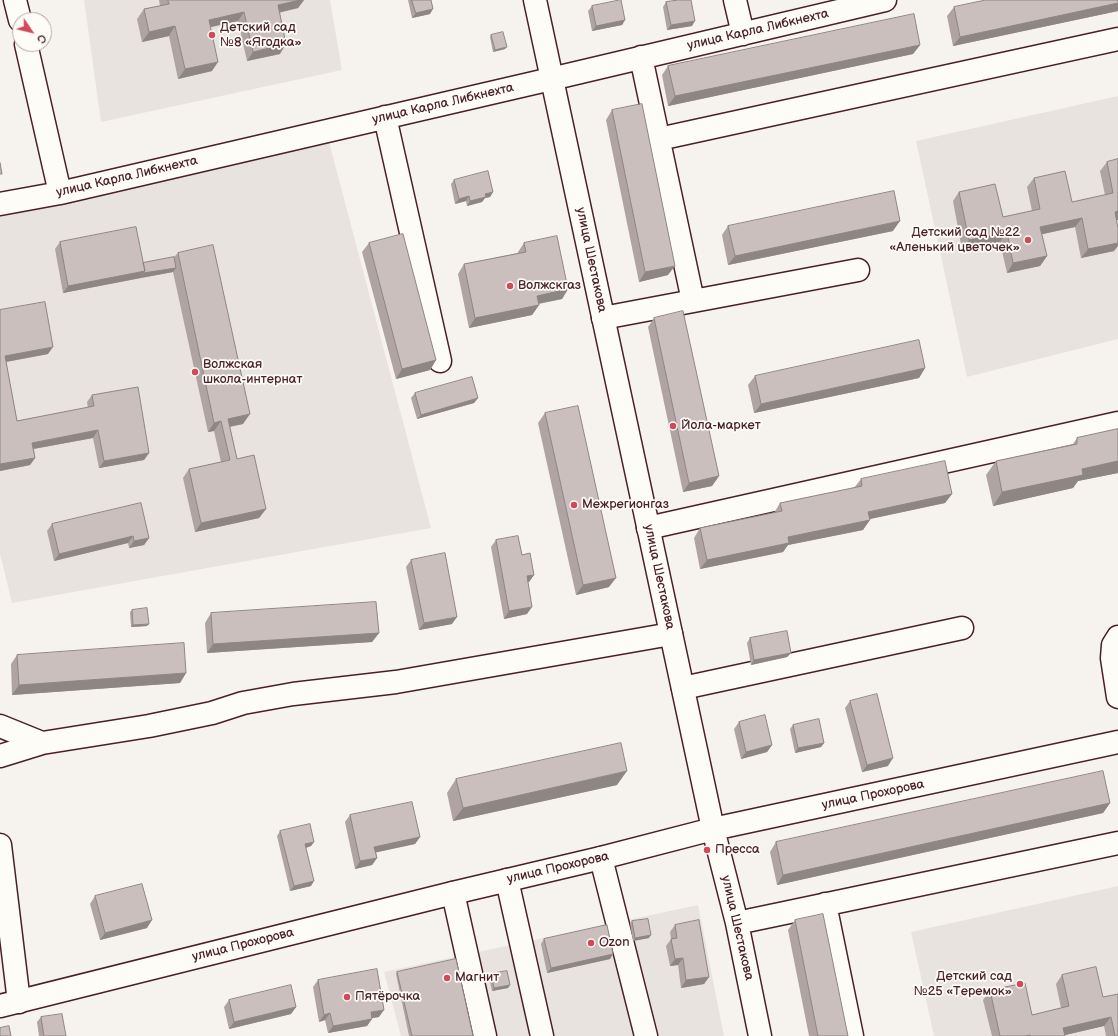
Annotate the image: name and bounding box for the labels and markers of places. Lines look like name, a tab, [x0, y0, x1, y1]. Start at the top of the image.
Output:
place label: Детский сад №8 «Ягодка»	[220, 20, 302, 51]
marker: Детский сад №8 «Ягодка»	[207, 30, 217, 40]
place label: Детский сад №22 «Аленький цветочек»	[889, 225, 1020, 256]
marker: Детский сад №22 «Аленький цветочек»	[1023, 235, 1033, 245]
place label: Волжскгаз	[518, 278, 581, 294]
marker: Волжскгаз	[505, 281, 515, 291]
place label: Волжская школа-интернат	[203, 357, 303, 388]
marker: Волжская школа-интернат	[190, 367, 200, 377]
place label: Йола-маркет	[681, 418, 761, 434]
marker: Йола-маркет	[668, 421, 678, 431]
place label: Межрегионгаз	[582, 497, 669, 513]
marker: Межрегионгаз	[569, 500, 579, 510]
place label: Пресса	[715, 842, 760, 858]
marker: Пресса	[702, 845, 712, 855]
place label: Ozon	[599, 935, 629, 951]
marker: Ozon	[586, 938, 596, 948]
place label: Детский сад №25 «Теремок»	[914, 969, 1012, 1000]
place label: Магнит	[455, 970, 499, 986]
marker: Магнит	[442, 973, 452, 983]
marker: Детский сад №25 «Теремок»	[1015, 979, 1025, 989]
place label: Пятёрочка	[355, 989, 420, 1005]
marker: Пятёрочка	[342, 992, 352, 1002]

